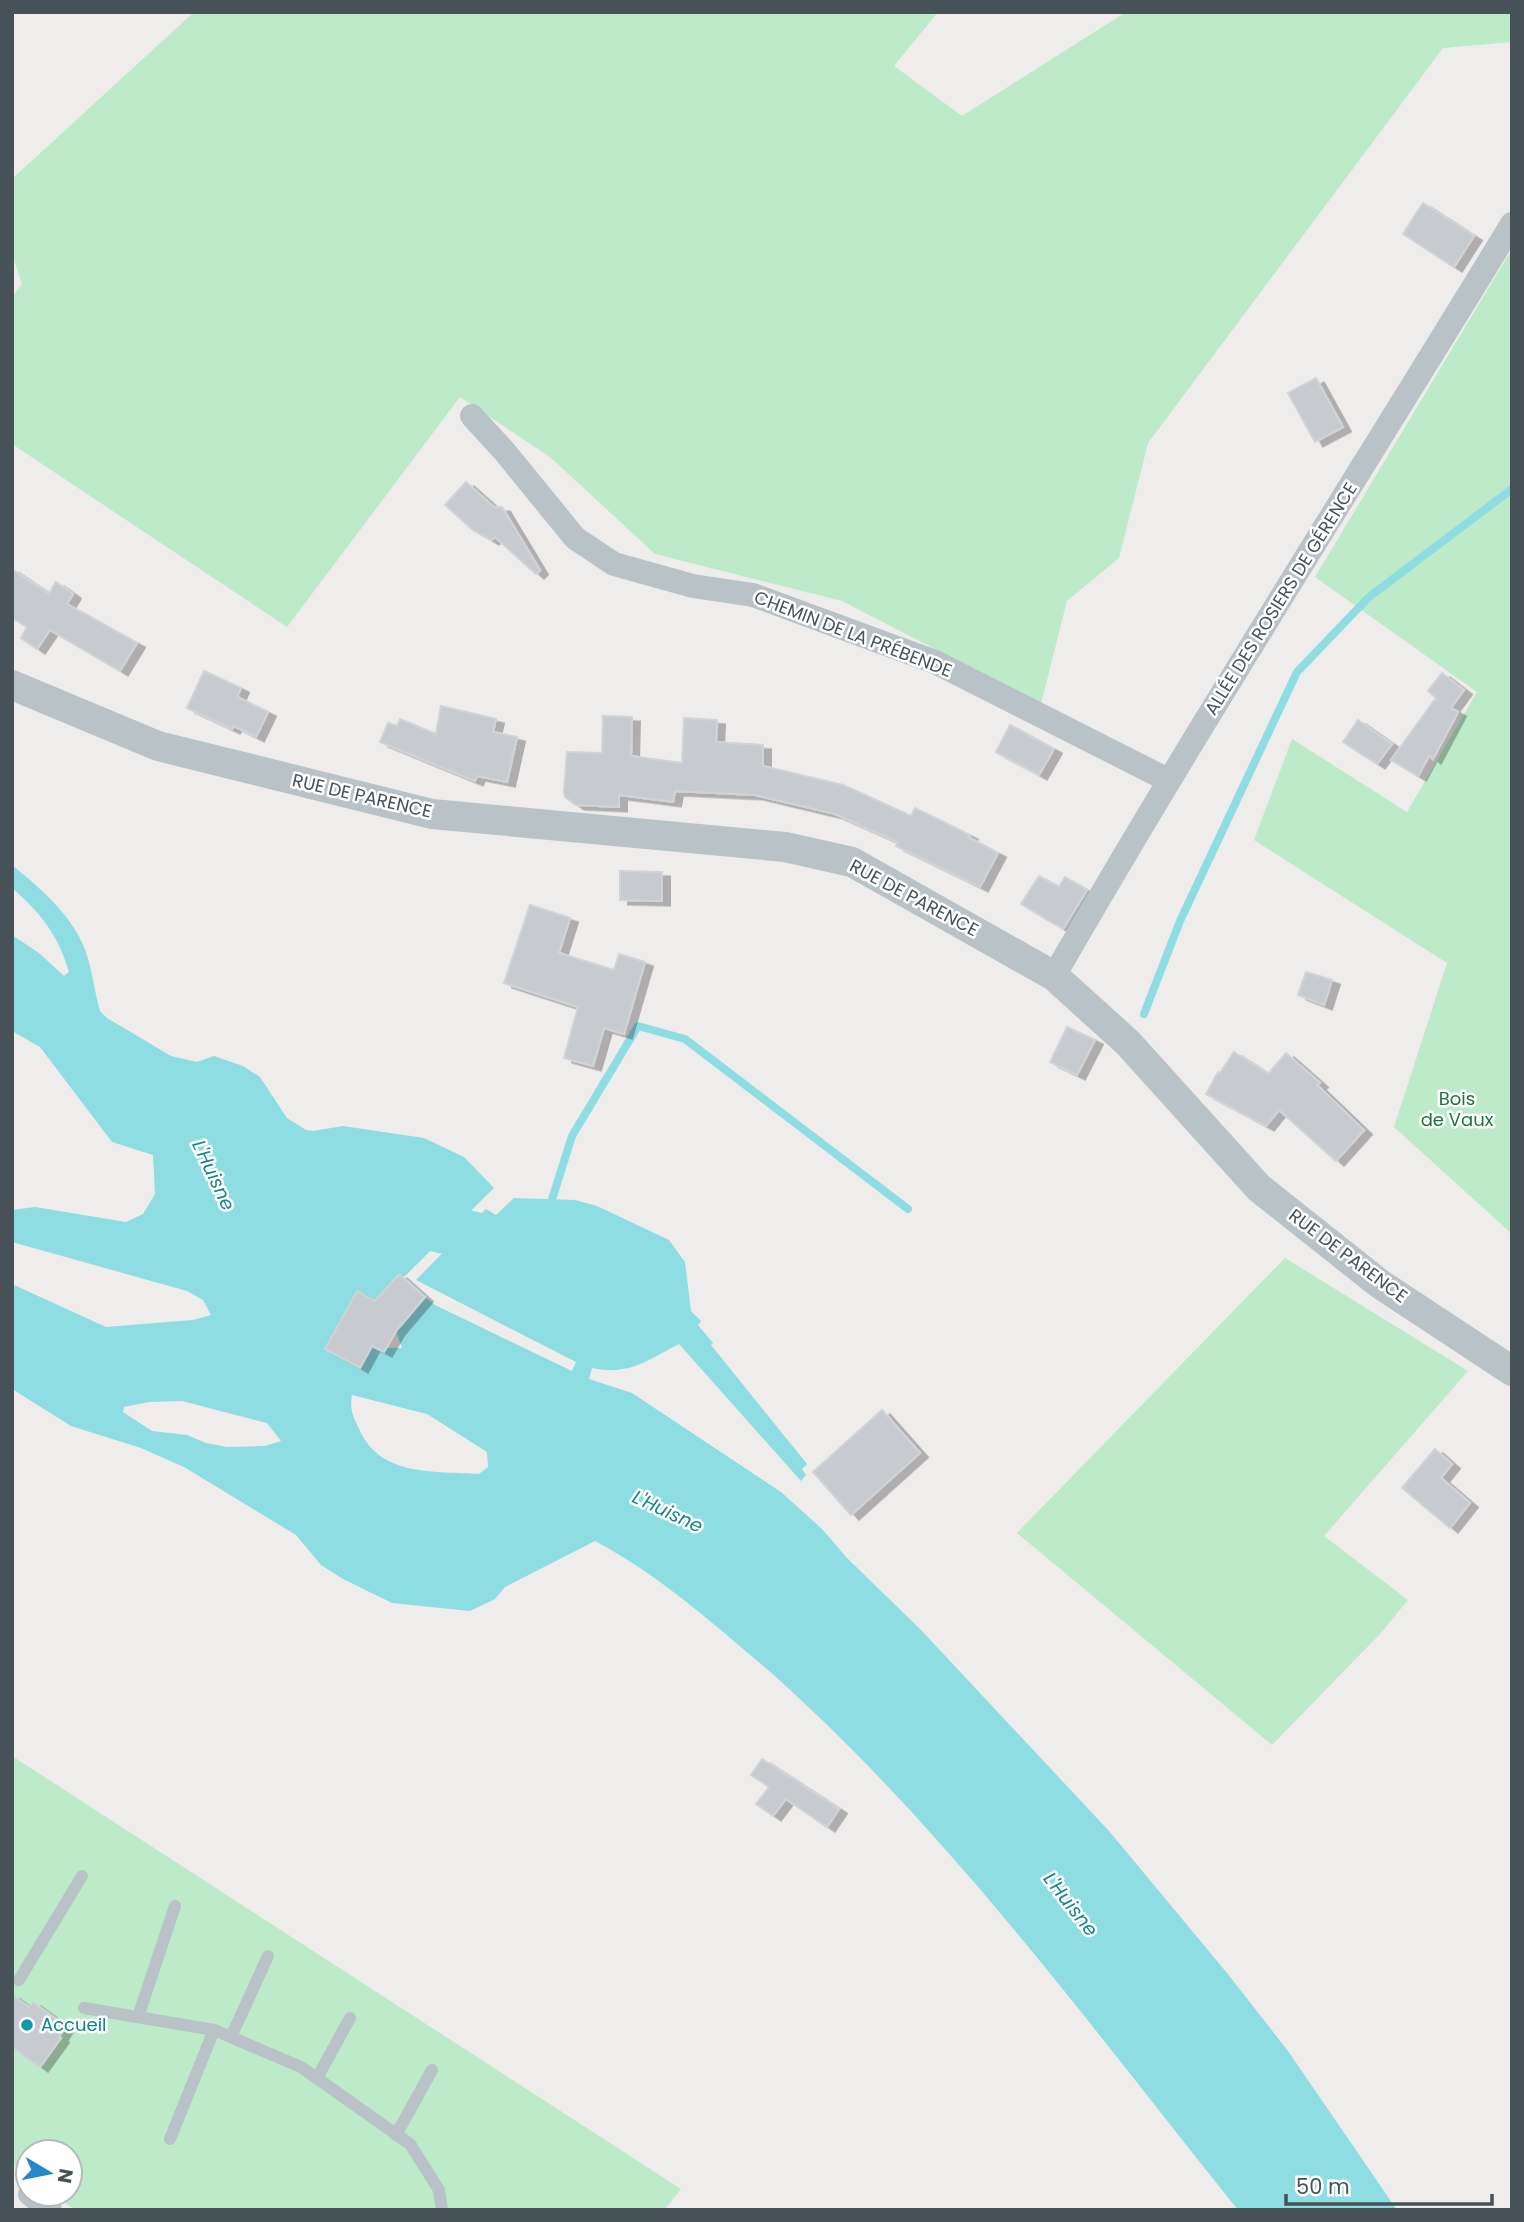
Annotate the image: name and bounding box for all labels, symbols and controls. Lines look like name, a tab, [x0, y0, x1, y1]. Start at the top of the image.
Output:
street label: ALLÉE DES ROSIERS DE GÉRENCE	[1198, 478, 1363, 720]
street label: CHEMIN DE LA PRÉBENDE	[751, 584, 956, 683]
street label: RUE DE PARENCE	[290, 767, 434, 824]
street label: RUE DE PARENCE	[845, 853, 983, 942]
park label: Bois de Vaux	[1421, 1086, 1494, 1132]
water label: L'Huisne	[185, 1135, 242, 1215]
street label: RUE DE PARENCE	[1284, 1203, 1413, 1308]
water label: L'Huisne	[628, 1483, 708, 1540]
water label: L'Huisne	[1037, 1866, 1104, 1942]
place label: Accueil	[41, 2012, 107, 2037]
marker: Accueil	[19, 2017, 35, 2033]
north arrow	[14, 2138, 84, 2208]
scale bar	[1286, 2162, 1492, 2206]
text: N	[51, 2166, 80, 2185]
text: 50 m	[1296, 2172, 1350, 2201]

